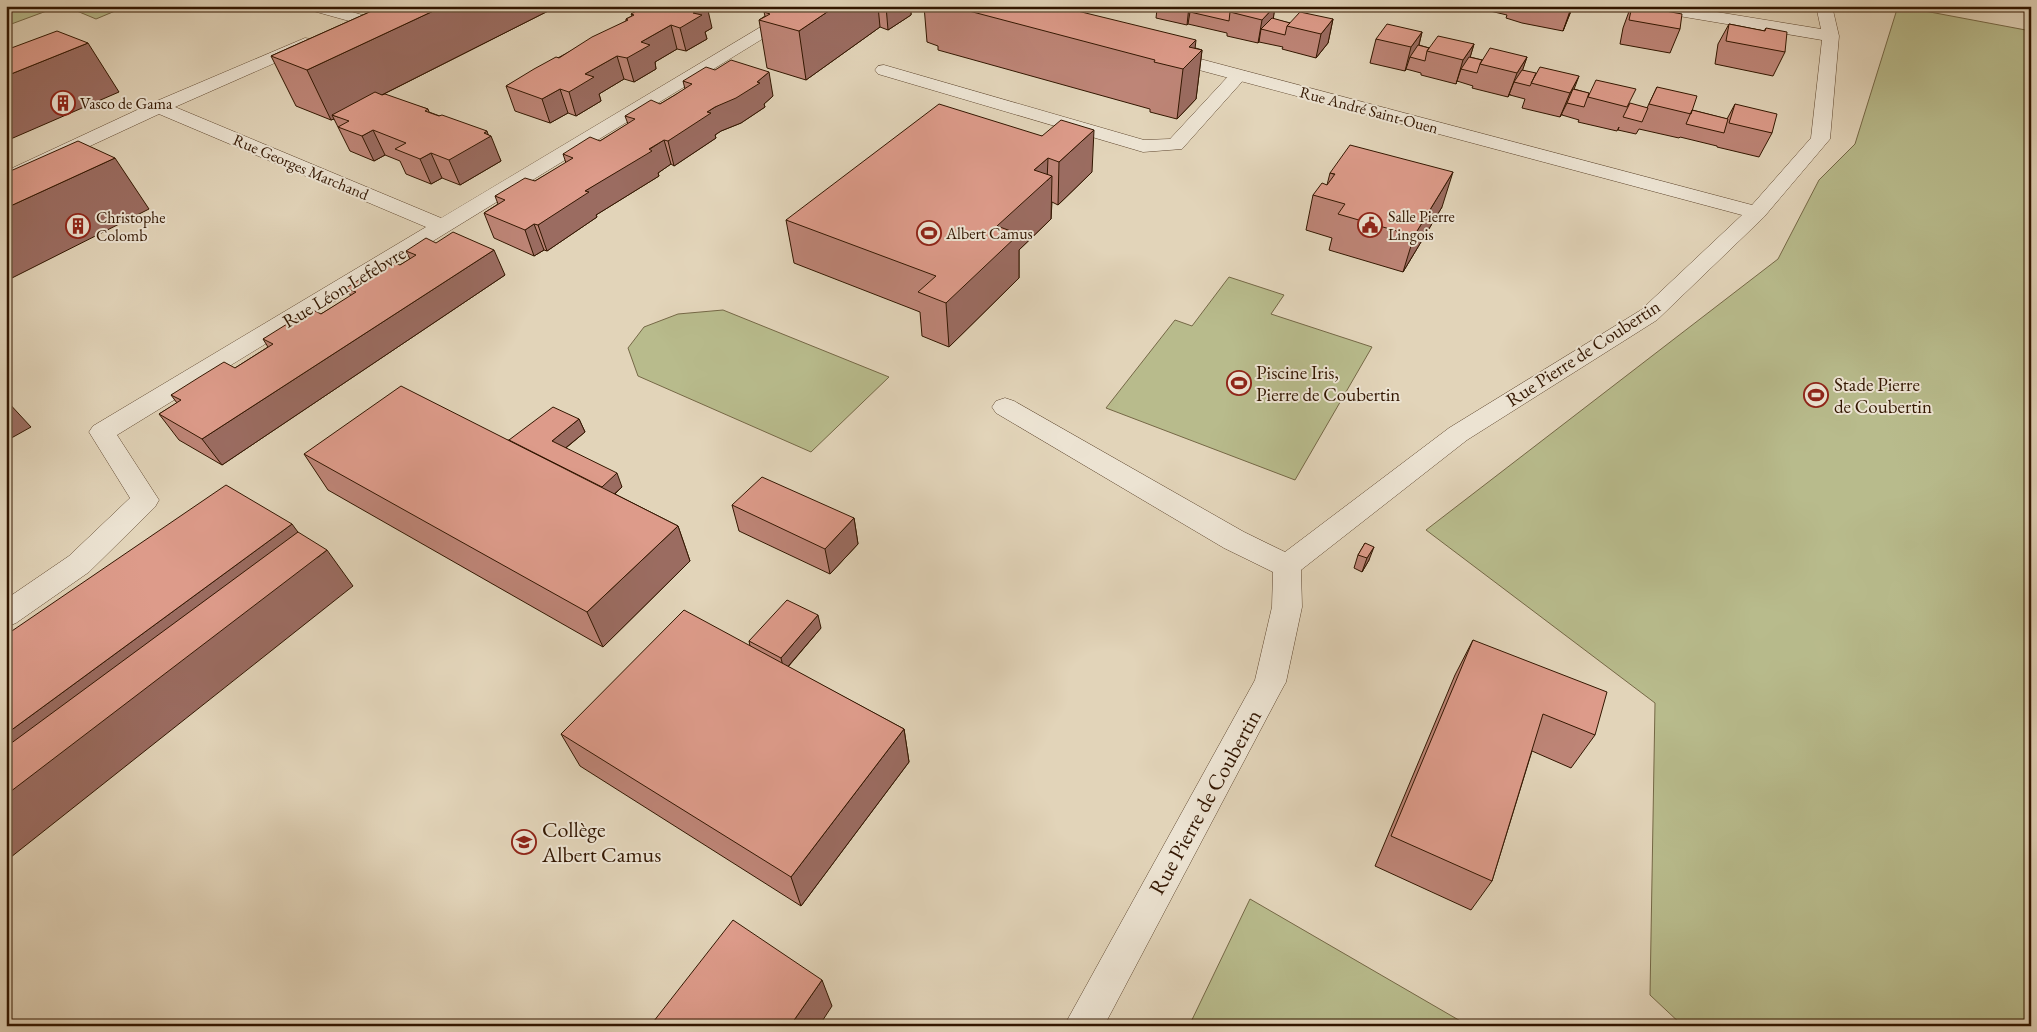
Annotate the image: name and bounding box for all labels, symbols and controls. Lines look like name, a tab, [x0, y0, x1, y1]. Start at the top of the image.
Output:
street label: Rue André Saint-Ouen	[1297, 81, 1441, 139]
building icon: Vasco de Gama	[50, 90, 76, 116]
place label: Vasco de Gama	[80, 93, 173, 114]
street label: Rue Georges Marchand	[230, 129, 373, 205]
place label: Salle Pierre Lingois	[1388, 206, 1455, 245]
place label: Christophe Colomb	[96, 207, 166, 246]
public building icon: Salle Pierre Lingois	[1357, 212, 1383, 238]
building icon: Christophe Colomb	[65, 213, 91, 239]
sports icon: Albert Camus	[916, 220, 942, 246]
place label: Albert Camus	[945, 223, 1033, 244]
street label: Rue Léon Lefebvre	[278, 240, 410, 334]
street label: Rue Pierre de Coubertin	[1501, 294, 1665, 412]
place label: Piscine Iris, Pierre de Coubertin	[1256, 360, 1400, 407]
sports icon: Piscine Iris, Pierre de Coubertin	[1226, 370, 1252, 396]
place label: Stade Pierre de Coubertin	[1834, 372, 1932, 419]
sports icon: Stade Pierre de Coubertin	[1803, 382, 1829, 408]
street label: Rue Pierre de Coubertin	[1142, 704, 1268, 900]
place label: Collège Albert Camus	[541, 815, 661, 869]
school or university icon: Collège Albert Camus	[511, 829, 537, 855]

